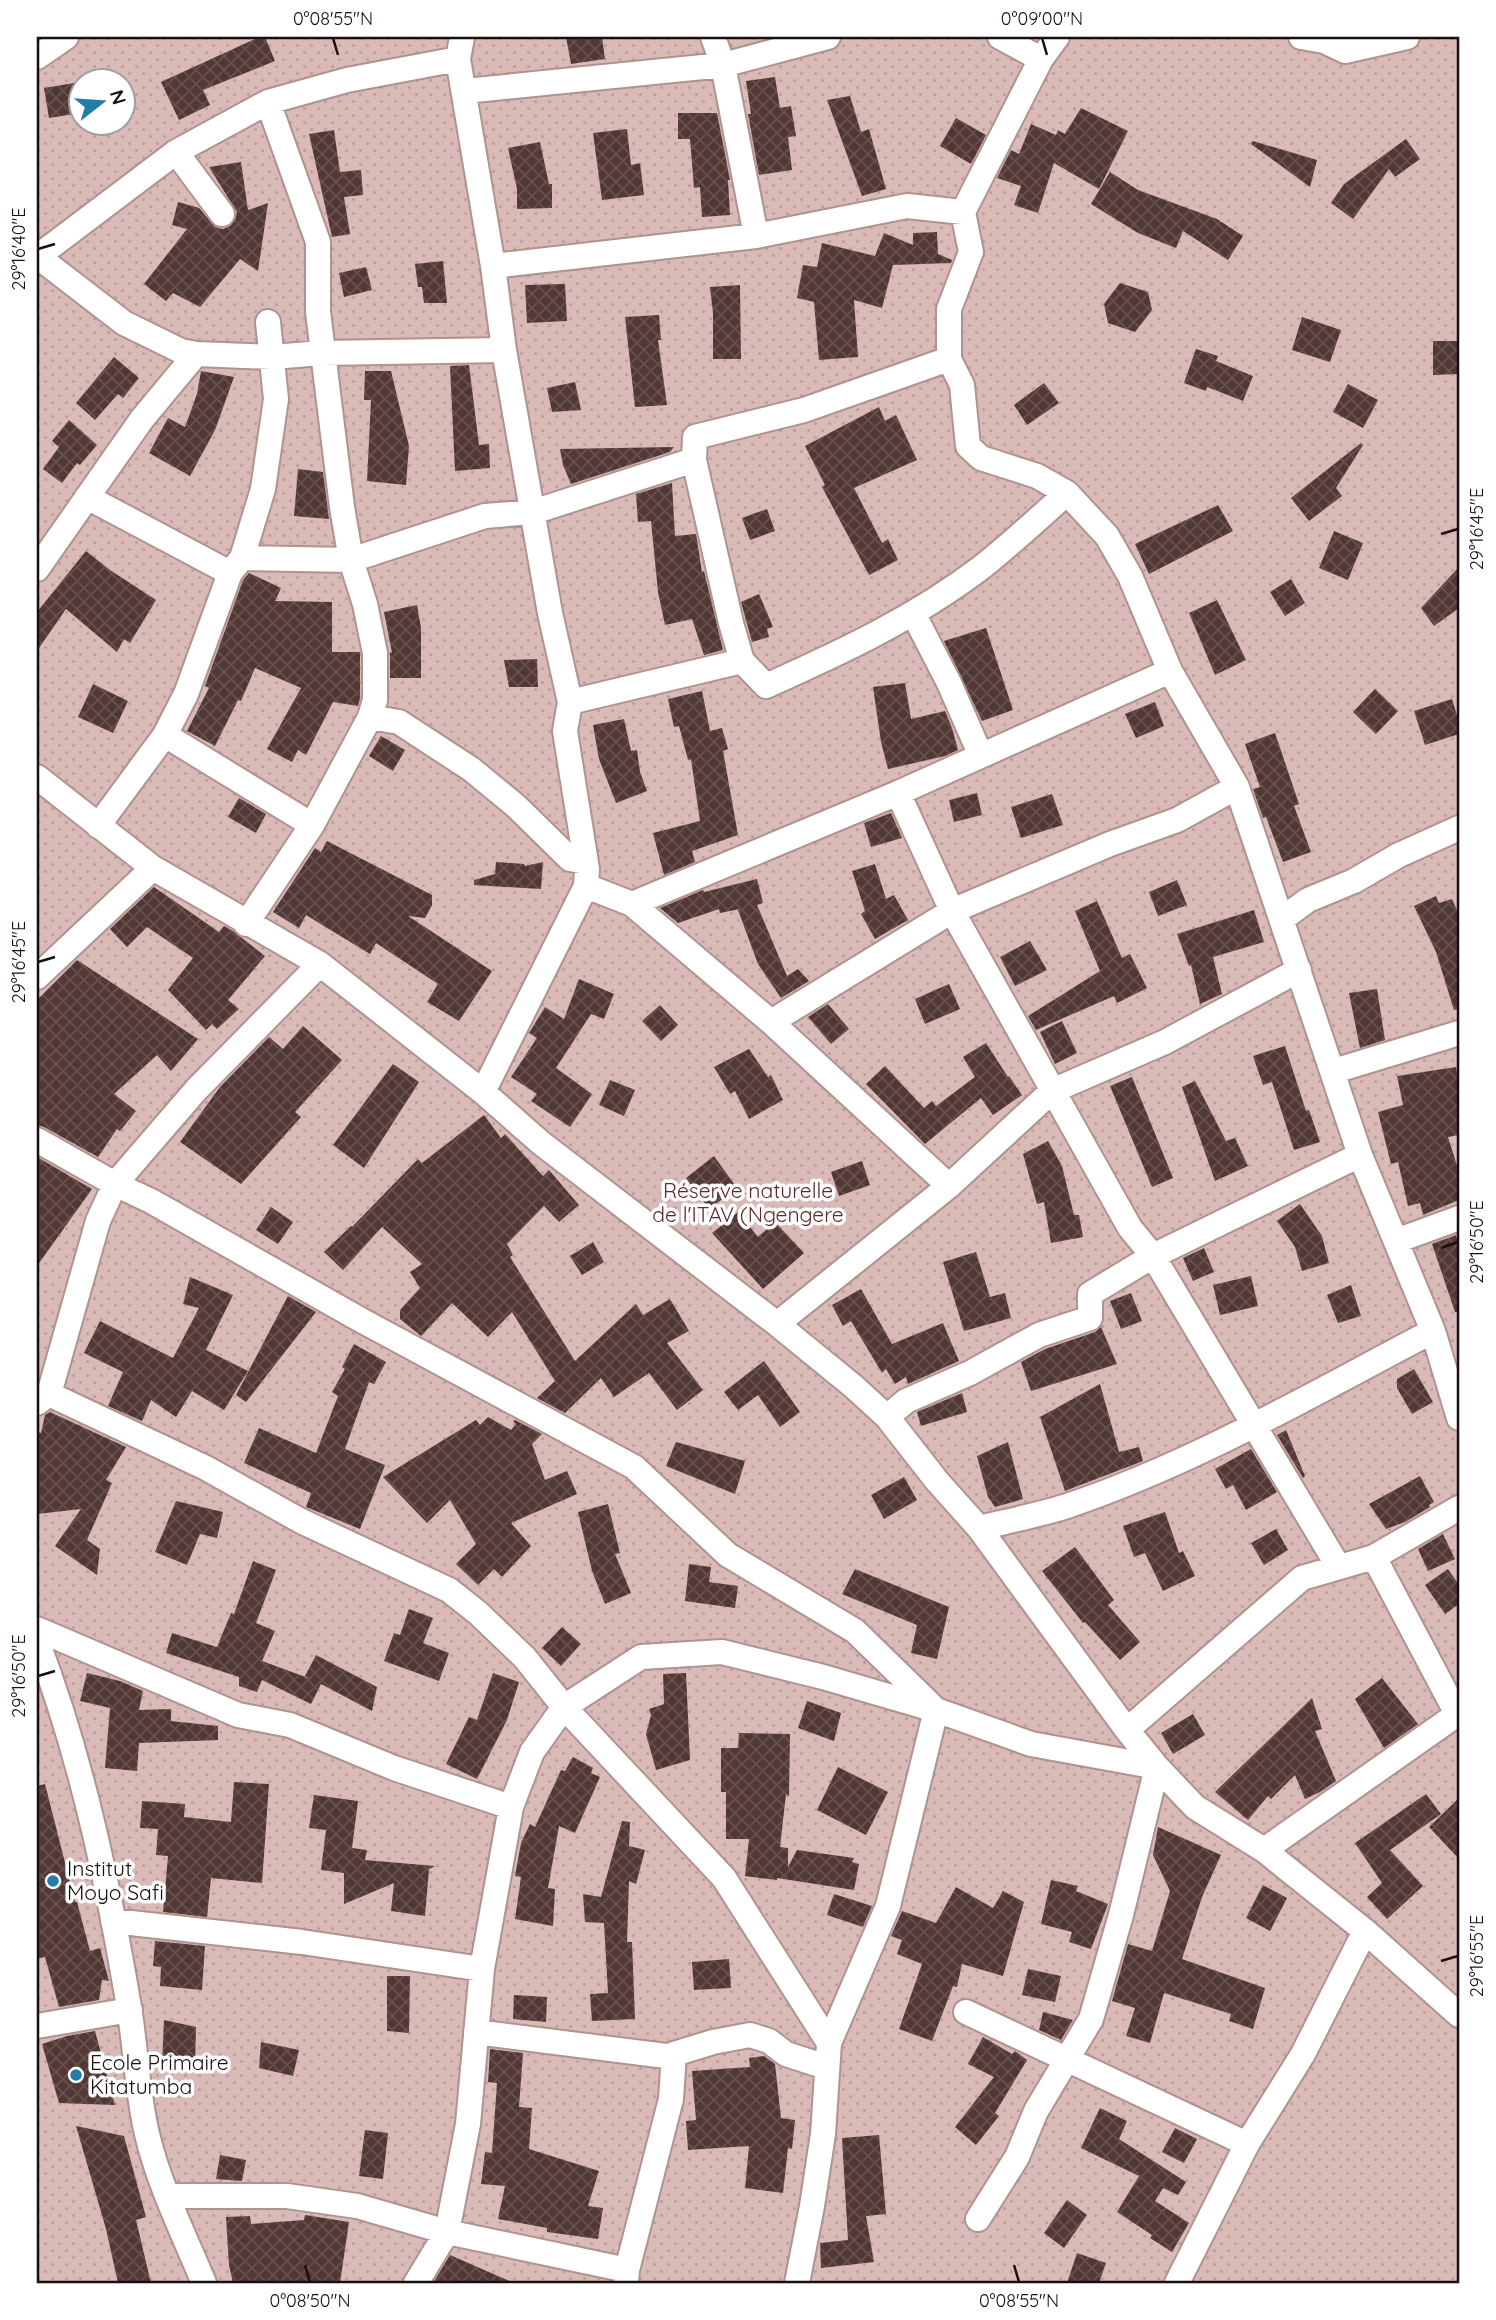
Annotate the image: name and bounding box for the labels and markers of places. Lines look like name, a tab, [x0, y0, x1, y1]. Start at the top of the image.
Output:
place label: Institut Moyo Safi	[67, 1855, 164, 1905]
marker: Institut Moyo Safi	[45, 1873, 61, 1889]
place label: Ecole Primaire Kitatumba	[90, 2049, 229, 2099]
marker: Ecole Primaire Kitatumba	[68, 2067, 84, 2083]

